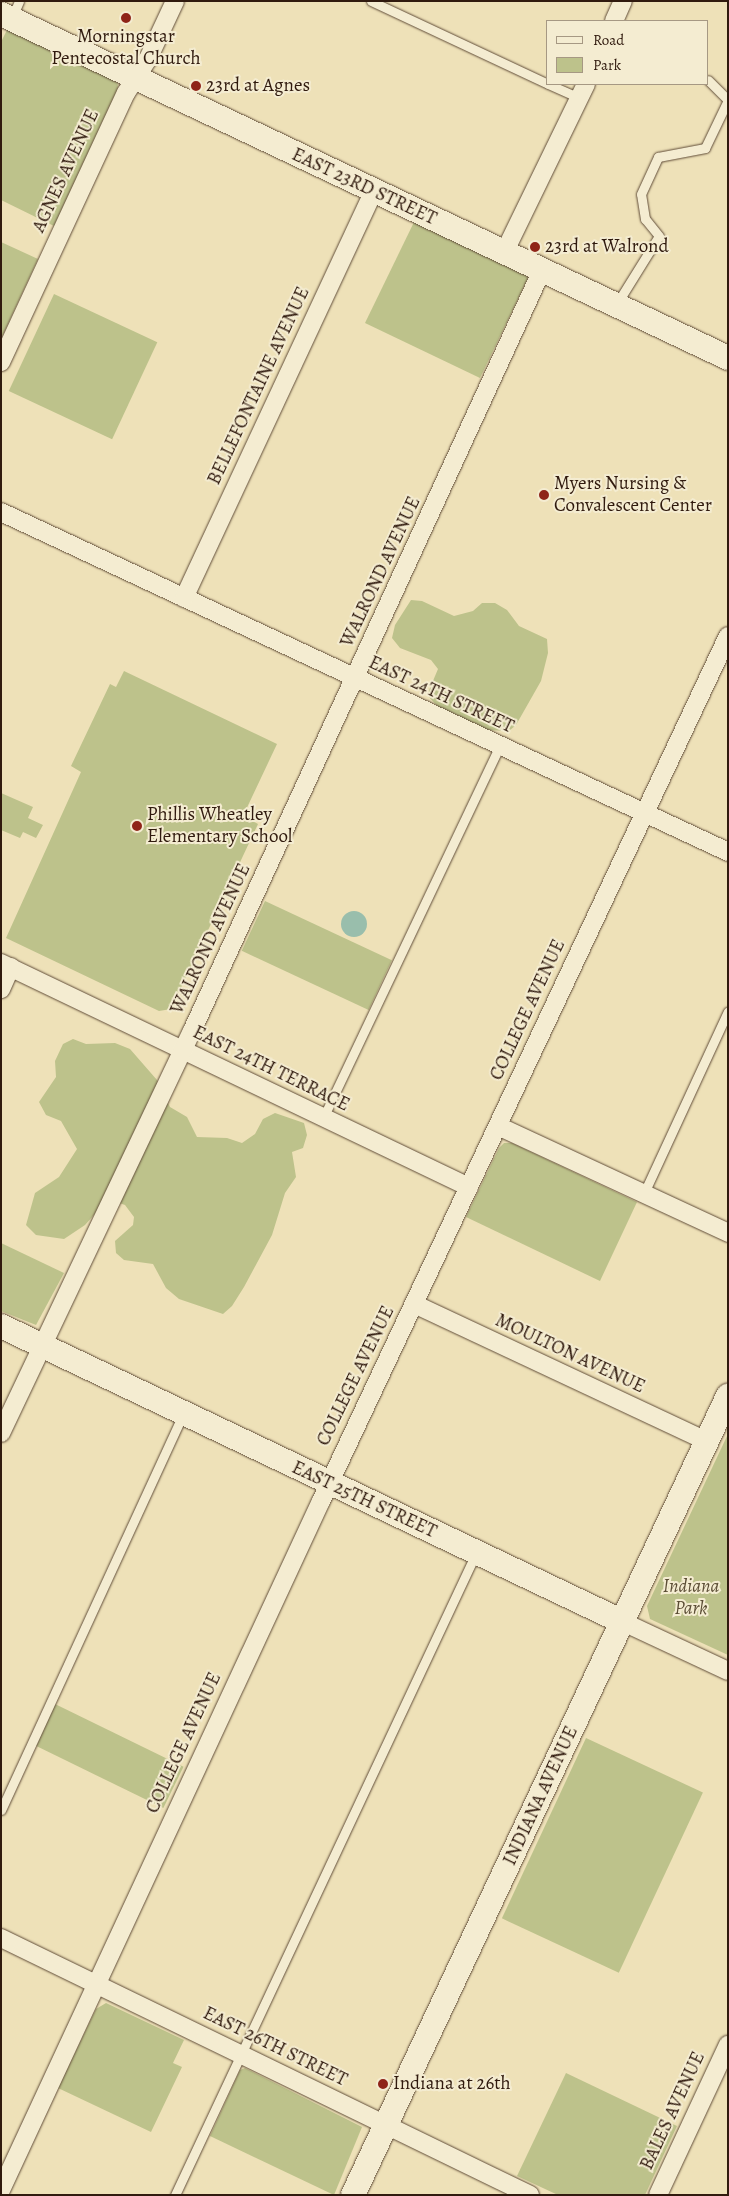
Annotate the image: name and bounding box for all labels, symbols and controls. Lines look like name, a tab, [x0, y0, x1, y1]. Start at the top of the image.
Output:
marker: Morningstar Pentecostal Church	[120, 12, 132, 24]
legend	[546, 20, 709, 85]
place label: Morningstar Pentecostal Church	[51, 26, 201, 70]
text: Road	[593, 30, 624, 50]
text: Park	[593, 55, 621, 75]
place label: 23rd at Agnes	[206, 75, 310, 97]
marker: 23rd at Agnes	[190, 80, 202, 92]
street label: AGNES AVENUE	[28, 106, 104, 236]
street label: EAST 23RD STREET	[288, 143, 440, 231]
place label: 23rd at Walrond	[545, 236, 669, 258]
marker: 23rd at Walrond	[529, 241, 541, 253]
street label: BELLEFONTAINE AVENUE	[203, 283, 315, 489]
place label: Myers Nursing & Convalescent Center	[554, 473, 712, 517]
marker: Myers Nursing & Convalescent Center	[538, 489, 550, 501]
street label: WALROND AVENUE	[336, 493, 426, 651]
street label: EAST 24TH STREET	[365, 651, 517, 739]
place label: Phillis Wheatley Elementary School	[147, 804, 292, 848]
marker: Phillis Wheatley Elementary School	[131, 820, 143, 832]
street label: WALROND AVENUE	[166, 860, 256, 1018]
street label: COLLEGE AVENUE	[485, 936, 571, 1084]
street label: EAST 24TH TERRACE	[189, 1021, 353, 1117]
street label: COLLEGE AVENUE	[312, 1302, 400, 1450]
street label: MOULTON AVENUE	[492, 1309, 648, 1399]
street label: EAST 25TH STREET	[288, 1456, 440, 1544]
park label: Indiana Park	[663, 1576, 719, 1620]
street label: COLLEGE AVENUE	[141, 1669, 227, 1817]
street label: INDIANA AVENUE	[499, 1723, 583, 1869]
street label: EAST 26TH STREET	[199, 2002, 351, 2092]
street label: BALES AVENUE	[636, 2048, 710, 2174]
place label: Indiana at 26th	[393, 2073, 511, 2095]
marker: Indiana at 26th	[377, 2078, 389, 2090]

